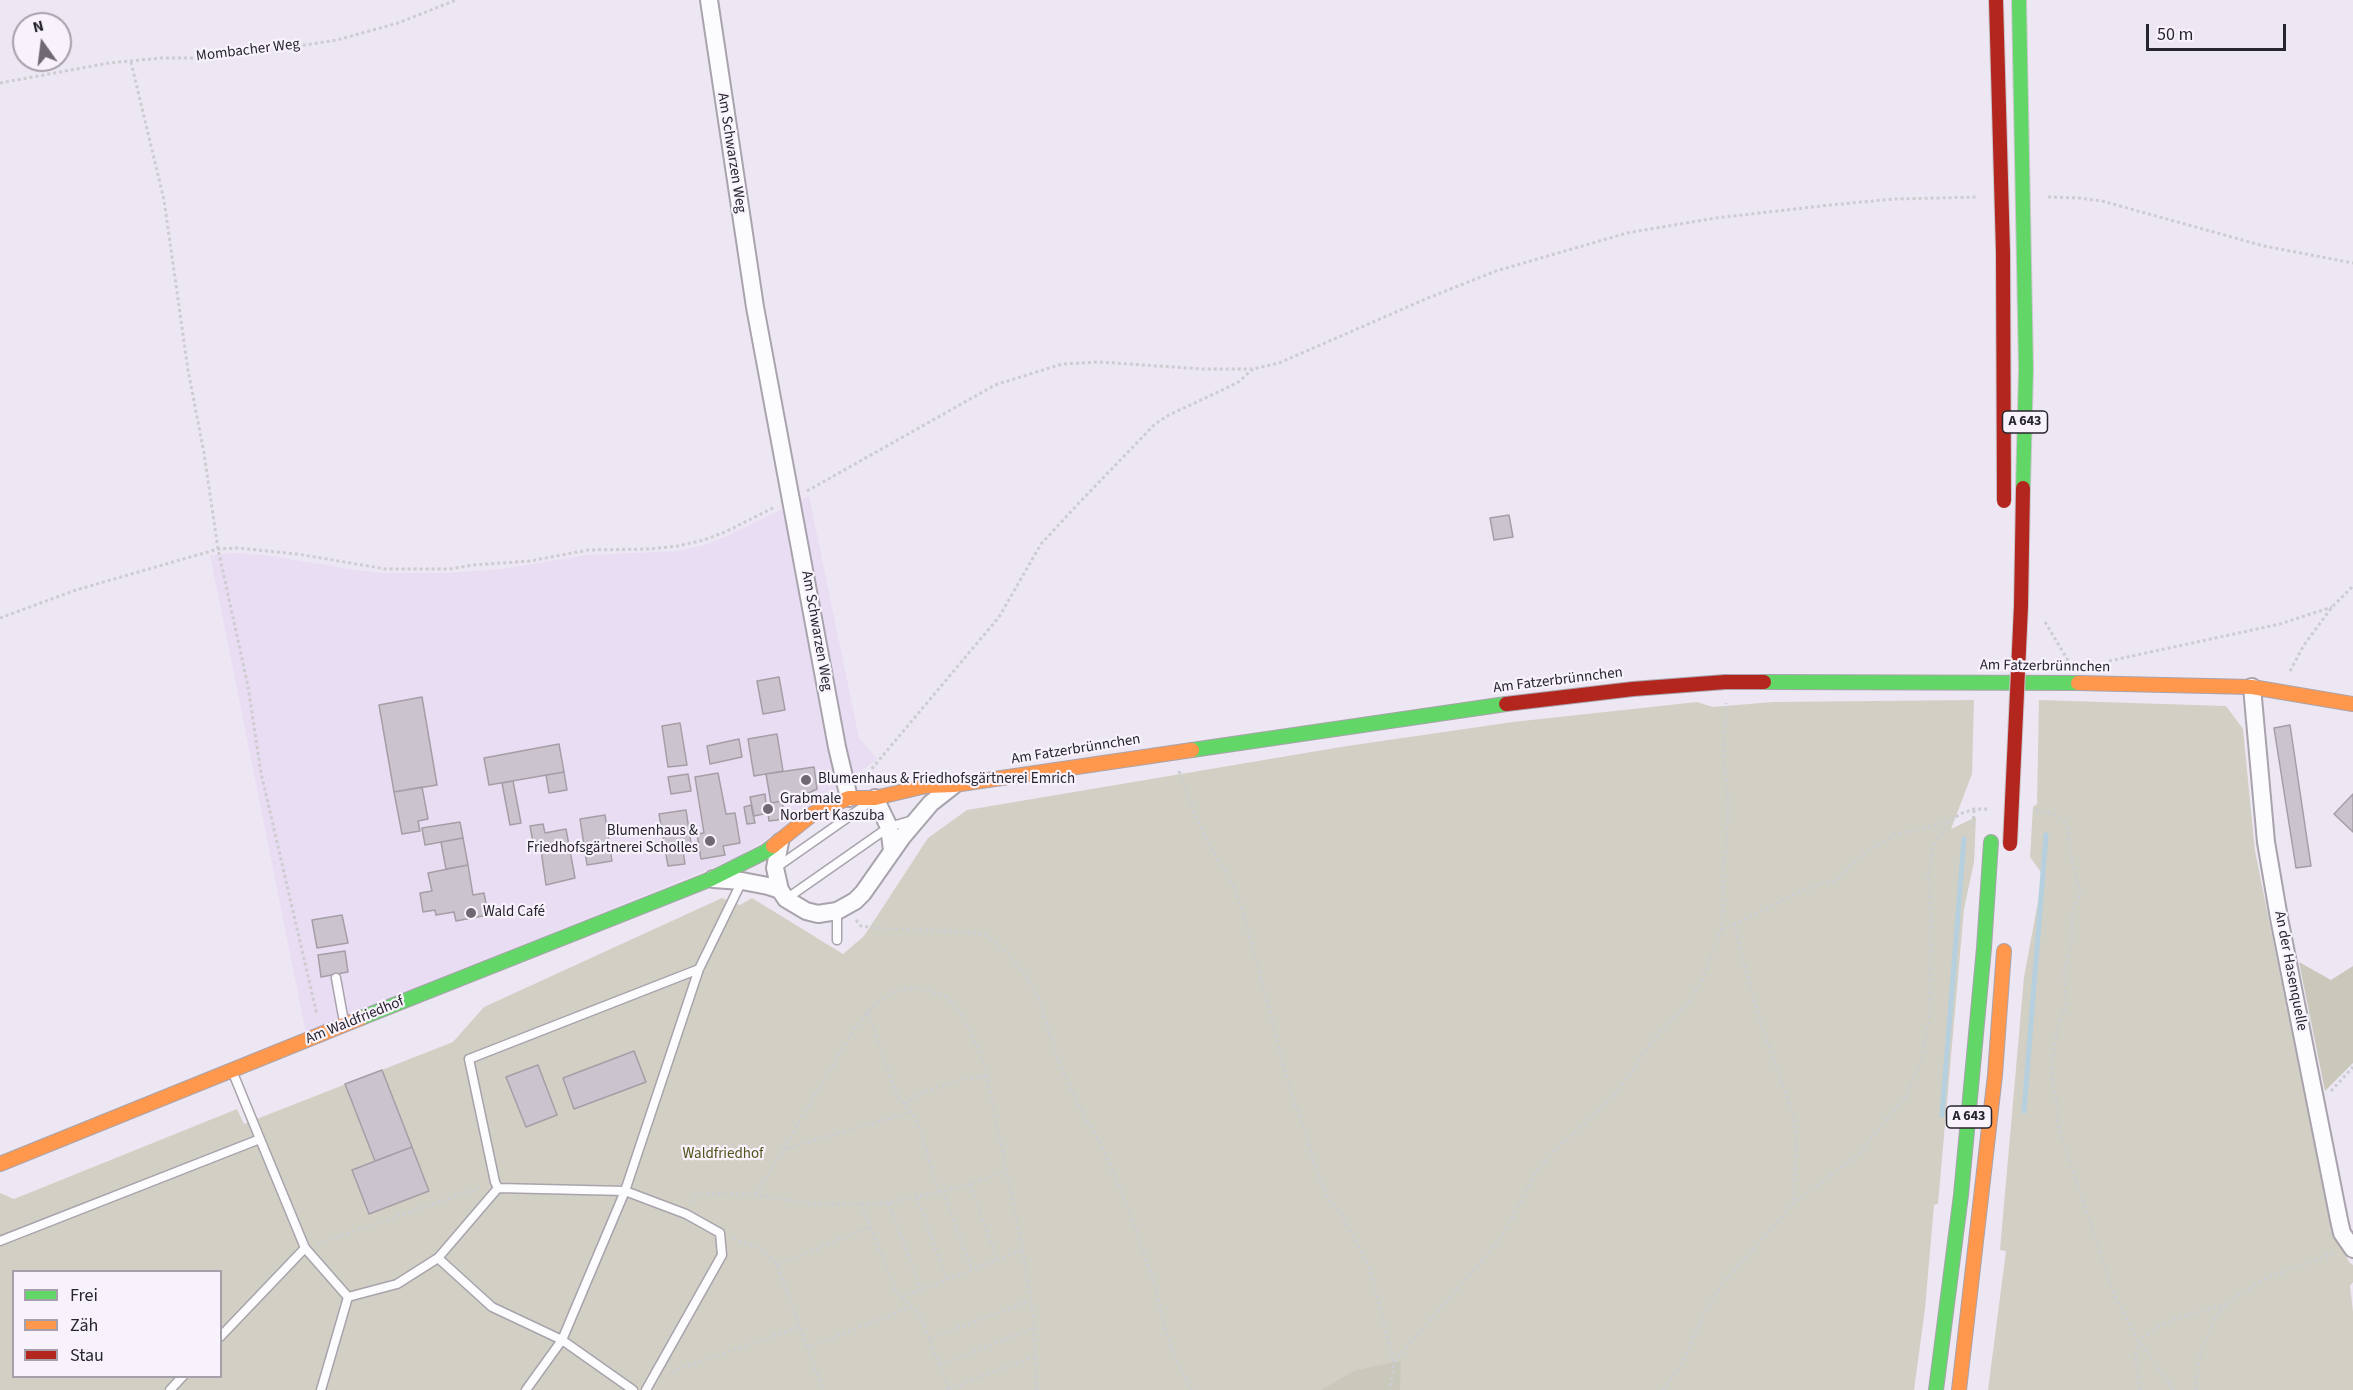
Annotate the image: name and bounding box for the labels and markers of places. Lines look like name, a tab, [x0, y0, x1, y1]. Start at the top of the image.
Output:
place label: Blumenhaus & Friedhofsgärtnerei Emrich	[818, 771, 1075, 789]
marker: Blumenhaus & Friedhofsgärtnerei Emrich	[799, 773, 813, 787]
place label: Grabmale Norbert Kaszuba	[780, 791, 885, 826]
marker: Grabmale Norbert Kaszuba	[761, 802, 775, 816]
place label: Blumenhaus & Friedhofsgärtnerei Scholles	[527, 823, 698, 858]
marker: Blumenhaus & Friedhofsgärtnerei Scholles	[703, 834, 717, 848]
place label: Wald Café	[483, 904, 545, 922]
marker: Wald Café	[464, 906, 478, 920]

